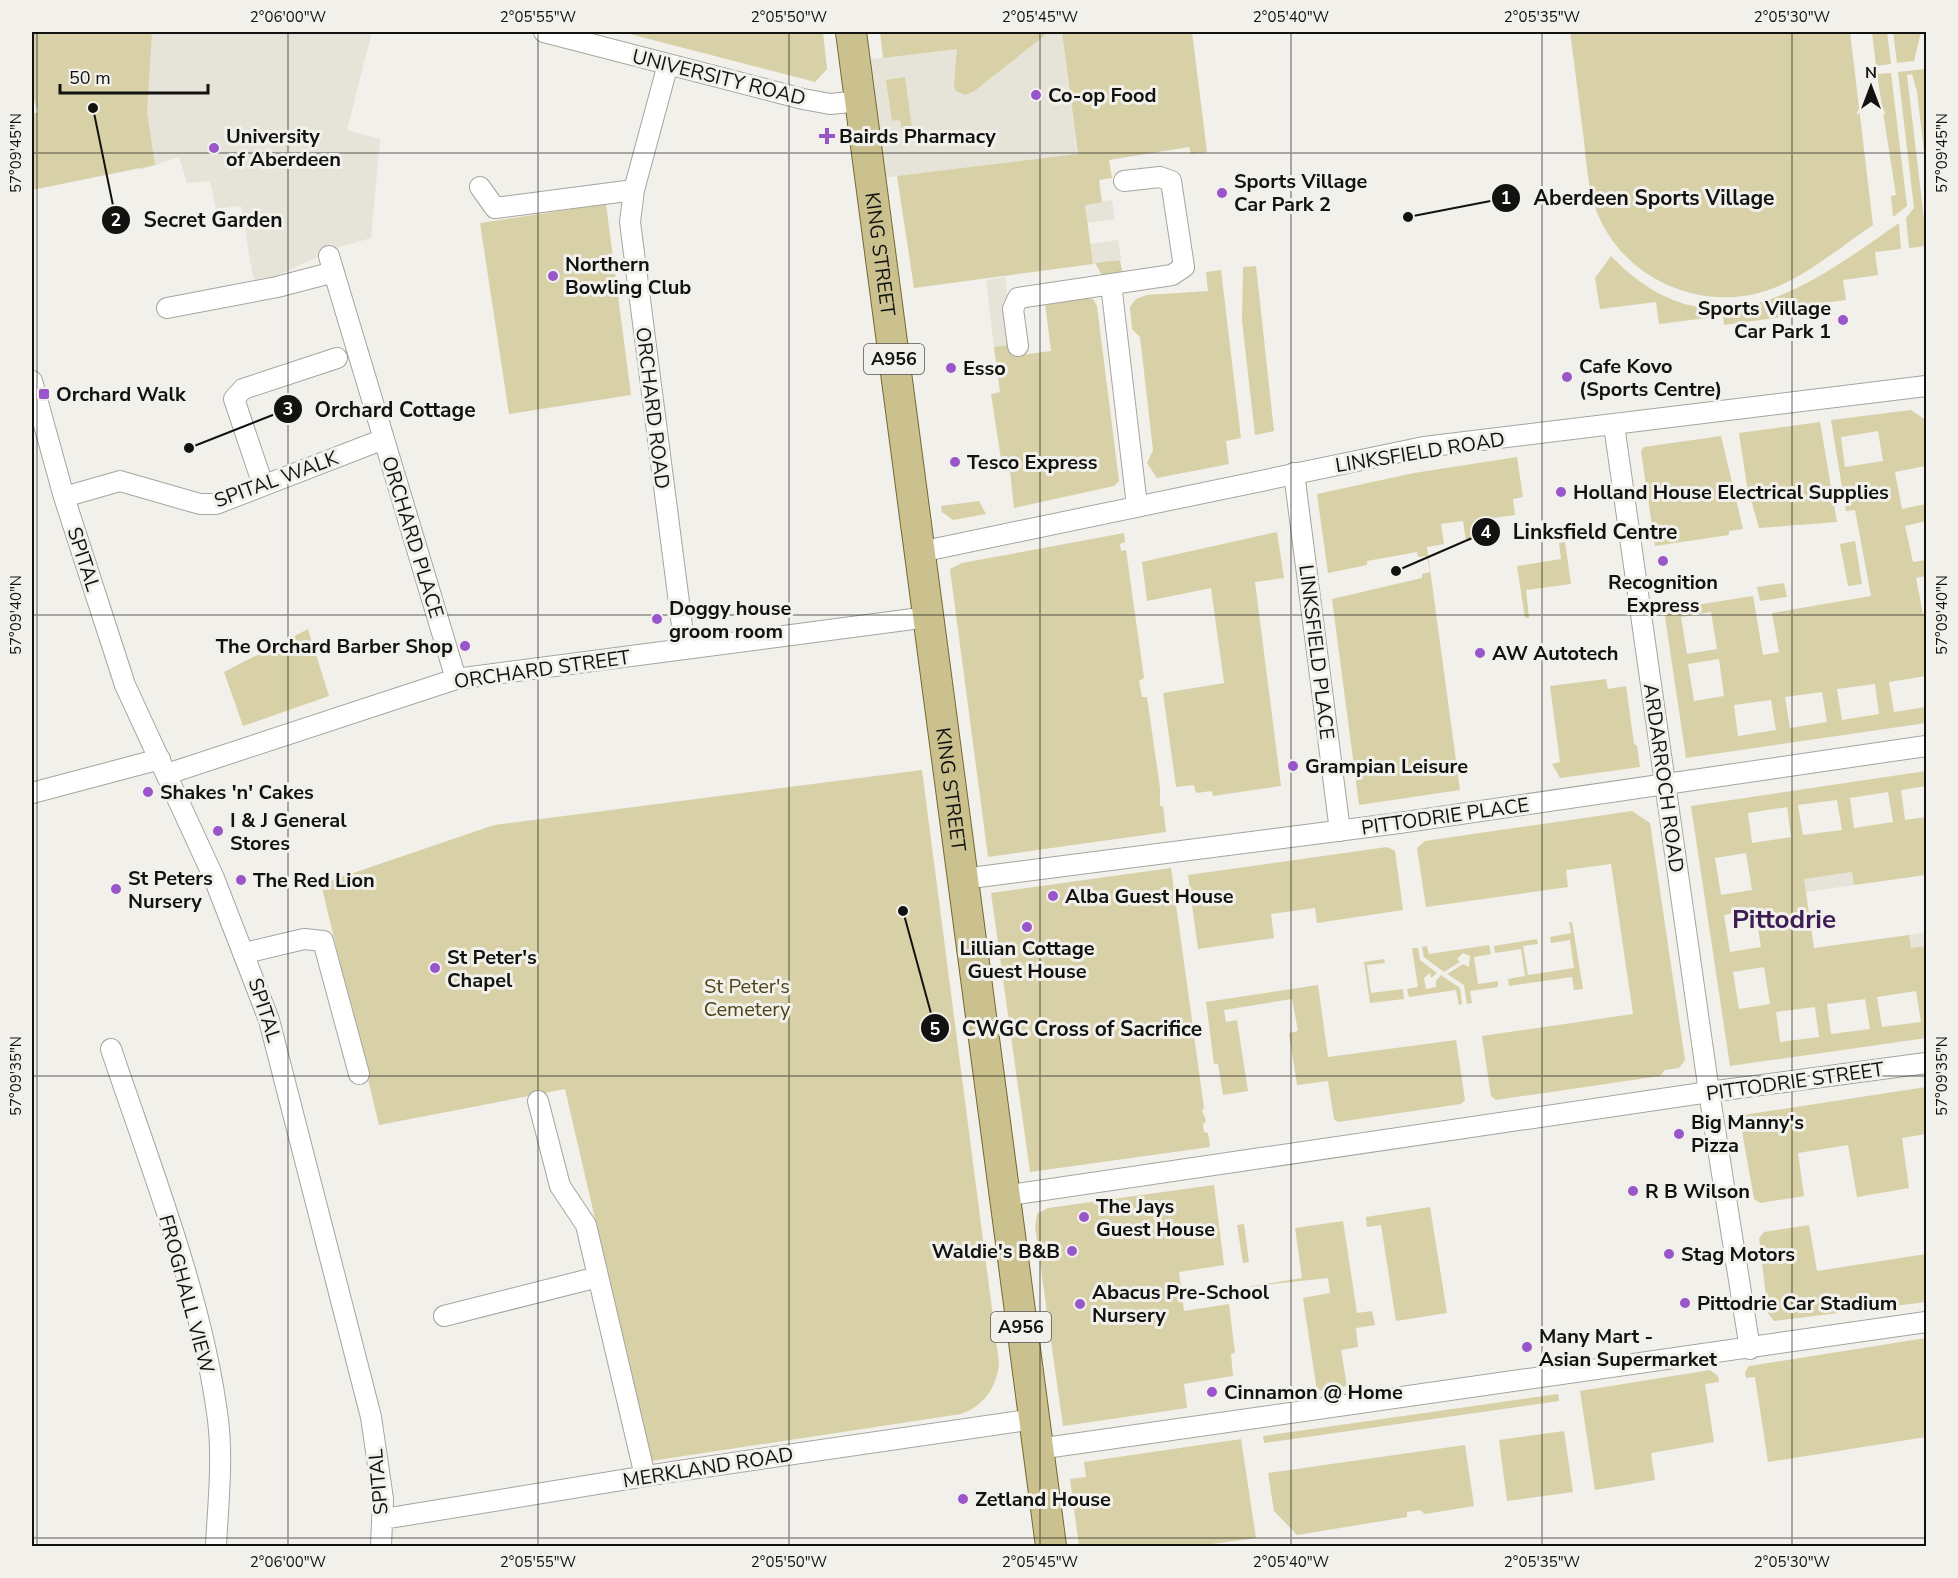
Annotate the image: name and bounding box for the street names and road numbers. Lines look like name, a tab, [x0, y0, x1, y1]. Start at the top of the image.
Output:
street label: UNIVERSITY ROAD	[629, 43, 808, 112]
street label: KING STREET	[858, 191, 901, 318]
street label: ORCHARD ROAD	[629, 325, 676, 491]
road number: A956	[864, 344, 924, 374]
street label: LINKSFIELD ROAD	[1333, 426, 1507, 479]
street label: SPITAL WALK	[210, 444, 342, 514]
street label: ORCHARD PLACE	[375, 453, 450, 621]
street label: SPITAL	[60, 524, 107, 595]
street label: LINKSFIELD PLACE	[1292, 563, 1341, 741]
street label: ORCHARD STREET	[452, 644, 632, 695]
street label: ARDARROCH ROAD	[1637, 682, 1690, 874]
street label: KING STREET	[929, 726, 972, 853]
street label: PITTODRIE PLACE	[1359, 791, 1531, 842]
street label: SPITAL	[241, 975, 288, 1046]
street label: PITTODRIE STREET	[1704, 1056, 1886, 1107]
street label: FROGHALL VIEW	[152, 1212, 221, 1376]
road number: A956	[991, 1312, 1051, 1342]
street label: MERKLAND ROAD	[621, 1441, 795, 1494]
street label: SPITAL	[362, 1448, 395, 1516]

